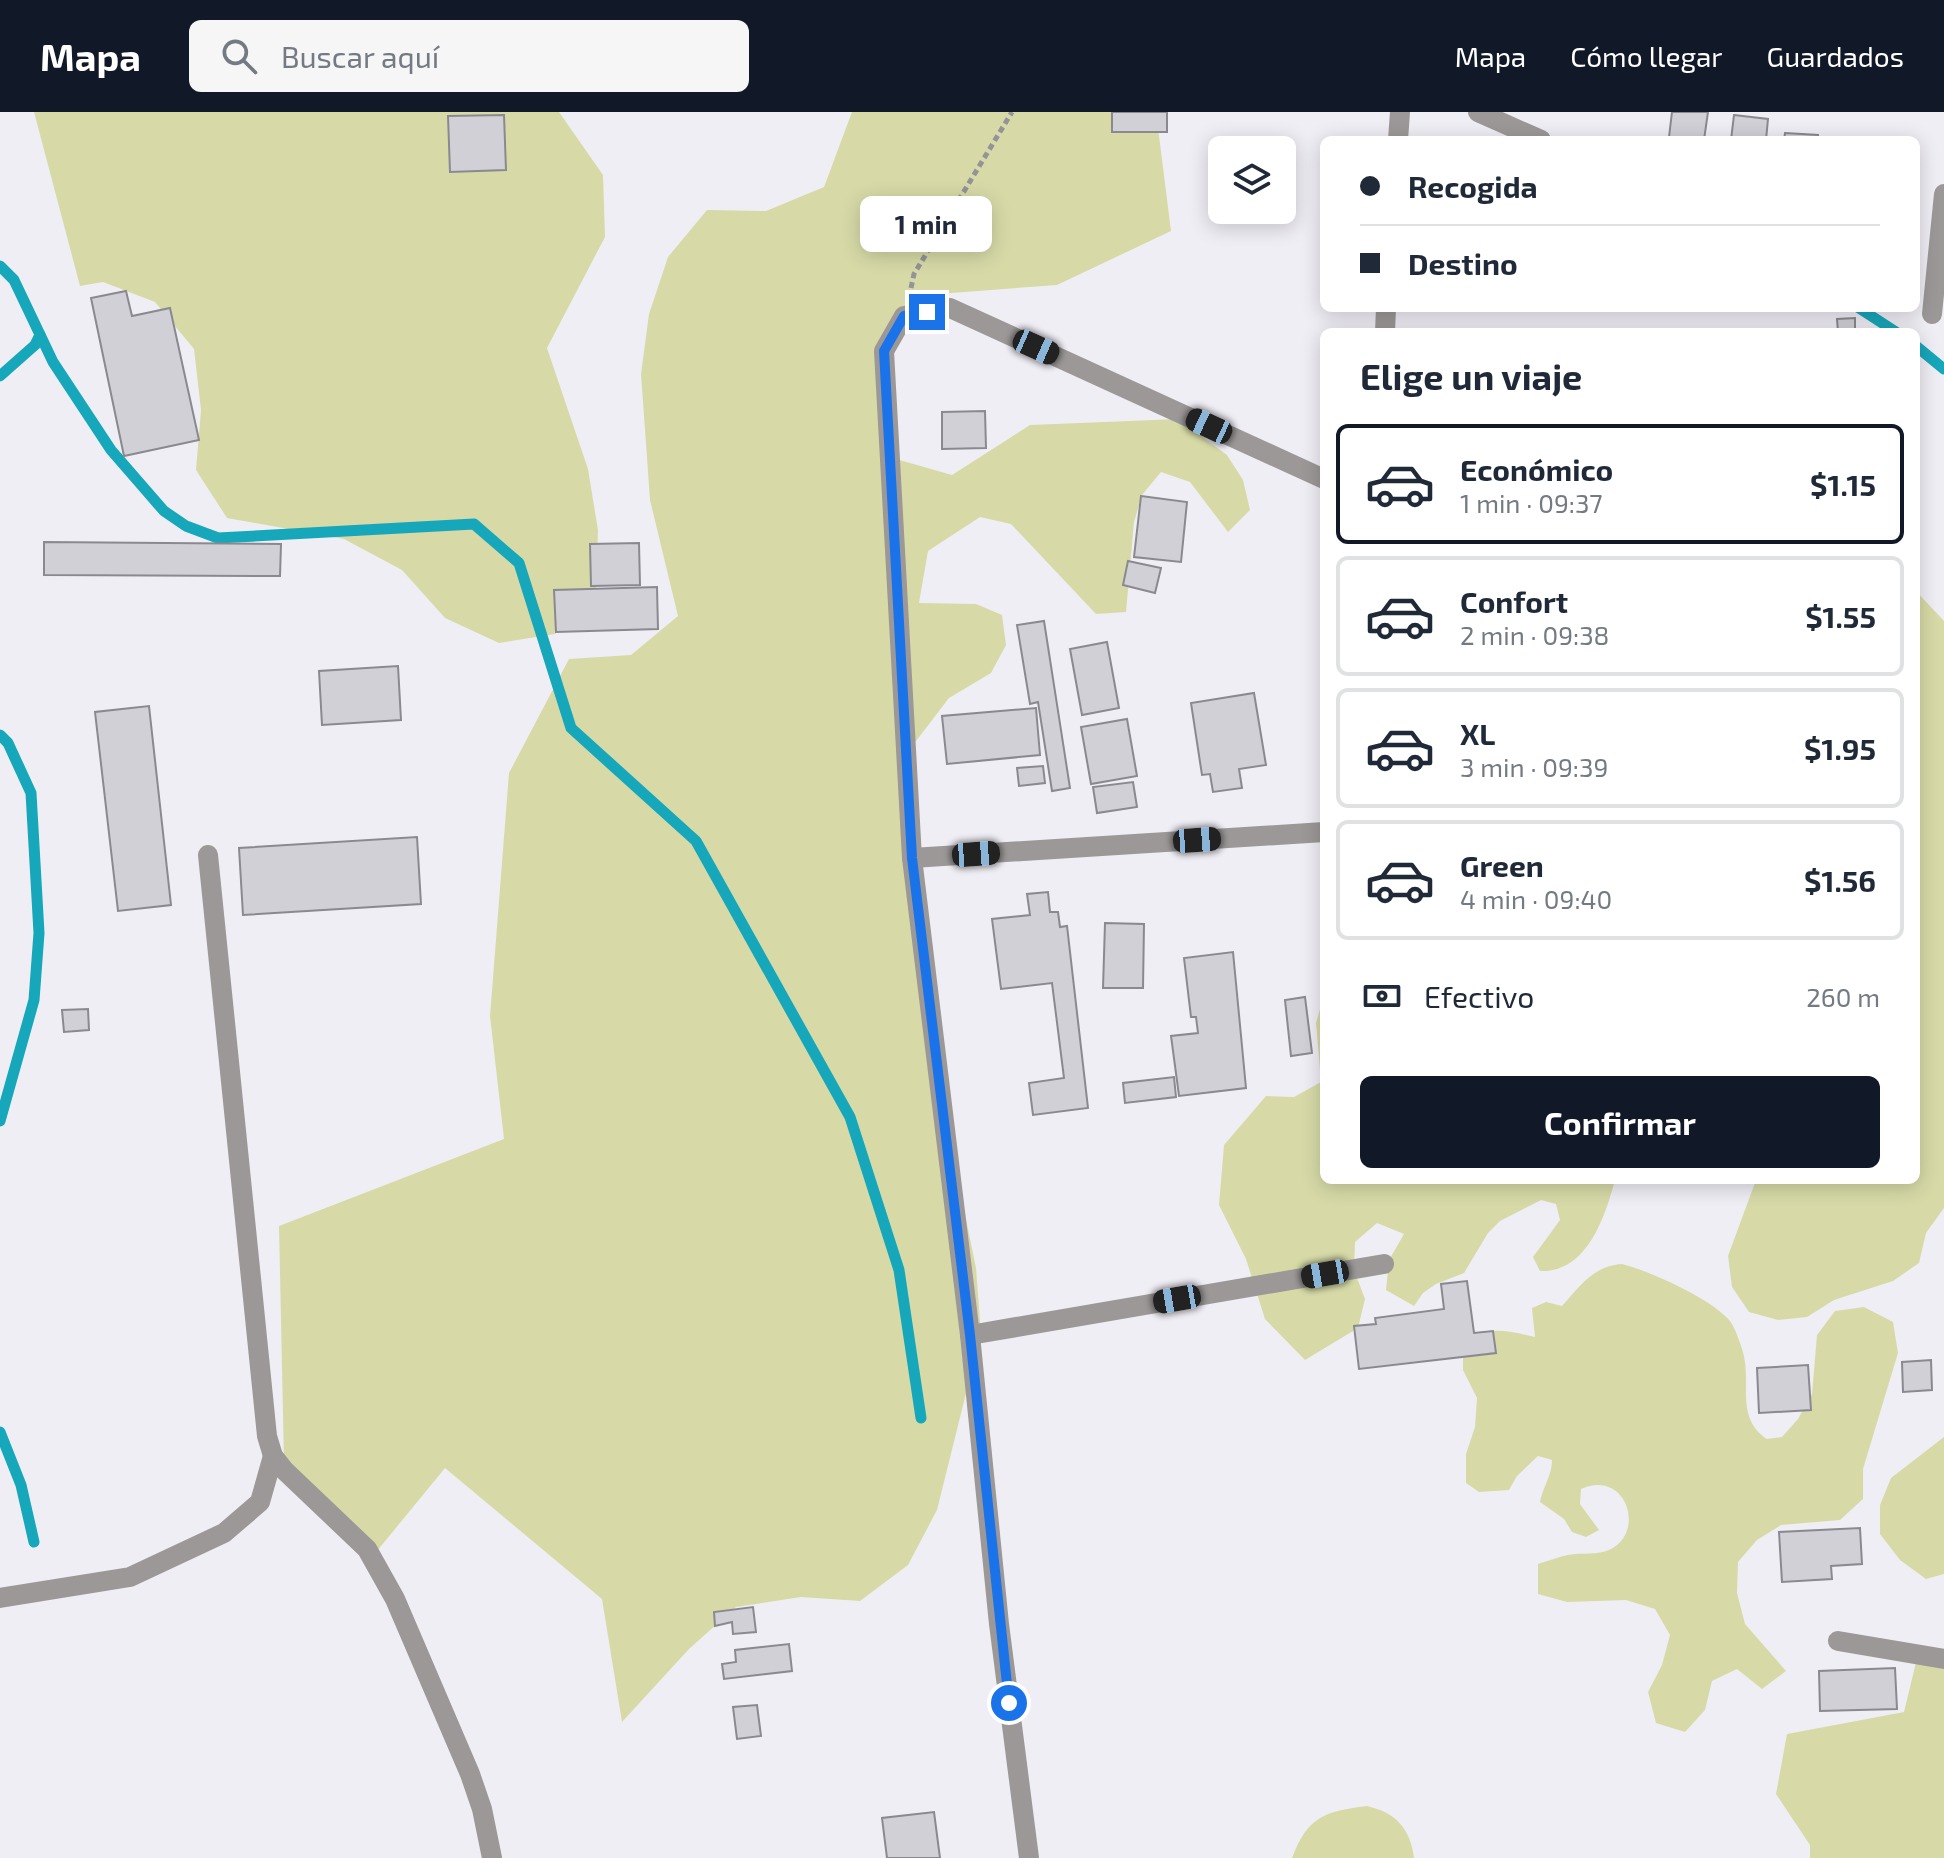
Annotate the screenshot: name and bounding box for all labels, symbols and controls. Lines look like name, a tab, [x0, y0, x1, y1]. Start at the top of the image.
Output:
search box	[189, 20, 749, 92]
text: Mapa	[40, 33, 141, 79]
icon: search	[217, 34, 261, 78]
text: Buscar aquí	[281, 38, 439, 74]
text: Mapa	[1455, 39, 1526, 73]
text: Cómo llegar	[1570, 39, 1723, 73]
text: Guardados	[1767, 39, 1904, 73]
map controls	[1208, 136, 1296, 224]
button: layers	[1208, 136, 1296, 224]
text: Recogida	[1408, 168, 1538, 204]
callout: 1 min	[861, 196, 993, 252]
text: 1 min	[895, 208, 957, 239]
text: Destino	[1408, 245, 1518, 281]
route end	[909, 294, 945, 330]
car	[1009, 326, 1063, 368]
text: Elige un viaje	[1360, 354, 1582, 397]
car	[1182, 405, 1236, 447]
icon: car	[1364, 448, 1436, 520]
text: Económico	[1460, 451, 1613, 487]
text: $1.15	[1810, 466, 1876, 502]
text: 1 min · 09:37	[1460, 487, 1603, 518]
icon: car	[1364, 580, 1436, 652]
text: Confort	[1460, 583, 1568, 619]
text: $1.55	[1805, 598, 1876, 634]
text: 2 min · 09:38	[1460, 619, 1609, 650]
icon: car	[1364, 712, 1436, 784]
text: XL	[1460, 715, 1495, 751]
text: $1.95	[1804, 730, 1876, 766]
text: 3 min · 09:39	[1460, 751, 1608, 782]
car	[1172, 826, 1222, 854]
car	[951, 840, 1001, 868]
icon: car	[1364, 844, 1436, 916]
text: Green	[1460, 847, 1544, 883]
text: $1.56	[1804, 862, 1876, 898]
text: 4 min · 09:40	[1460, 883, 1612, 914]
icon: cash	[1360, 974, 1404, 1018]
text: Efectivo	[1424, 978, 1534, 1014]
text: 260 m	[1806, 981, 1880, 1012]
button: Confirmar	[1360, 1076, 1880, 1168]
car	[1299, 1258, 1351, 1290]
car	[1151, 1283, 1203, 1315]
route start	[991, 1685, 1027, 1721]

